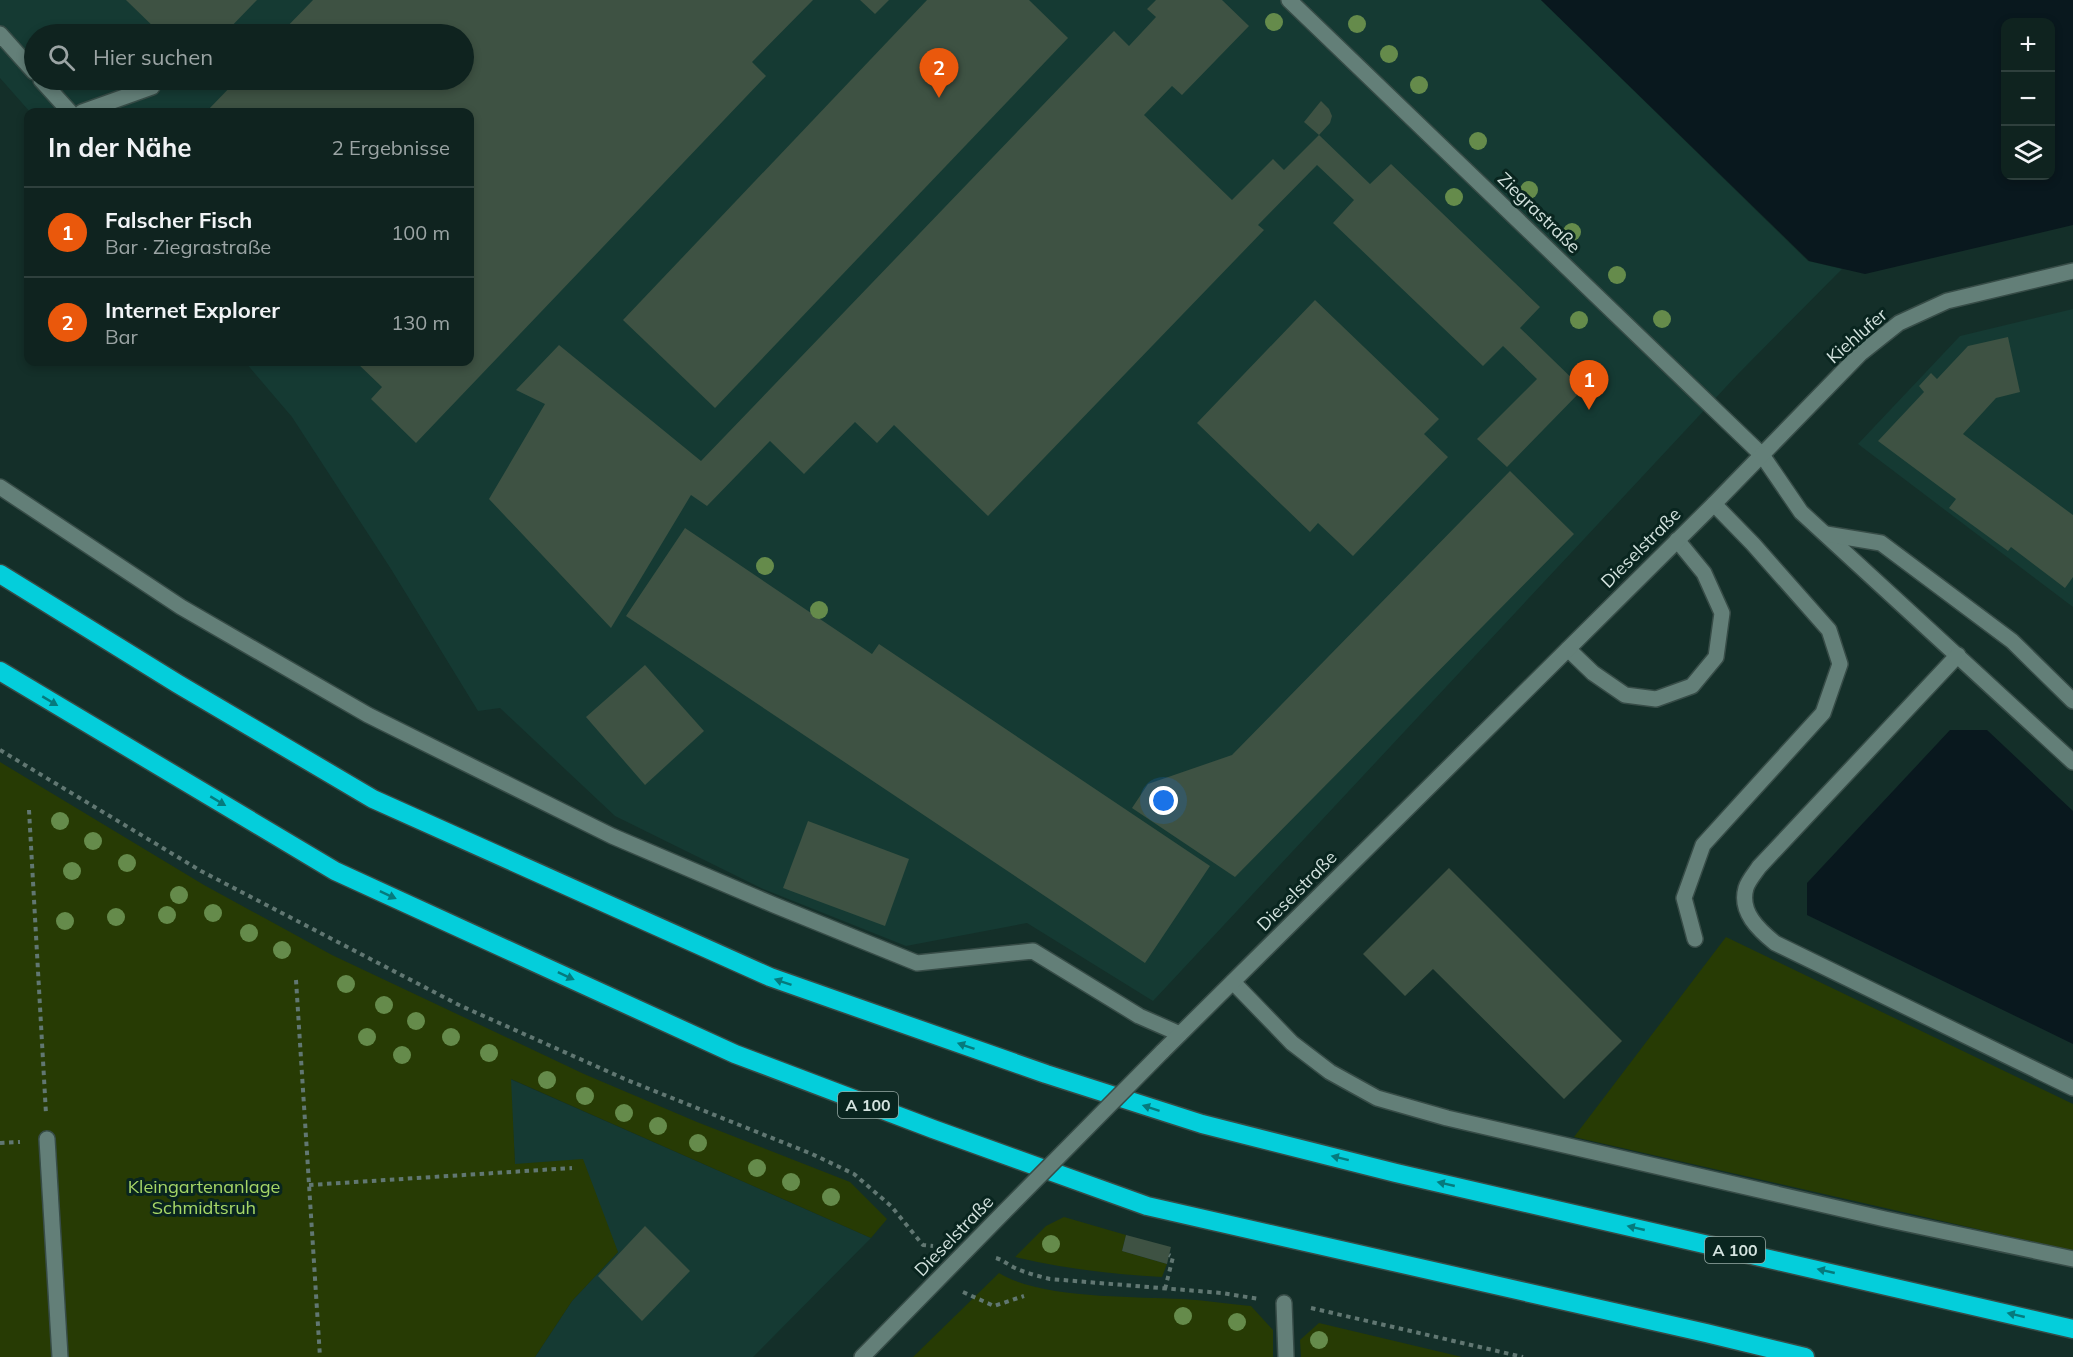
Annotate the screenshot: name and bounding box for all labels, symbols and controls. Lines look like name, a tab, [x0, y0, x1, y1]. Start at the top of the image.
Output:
map controls	[2001, 18, 2055, 180]
button: +	[2001, 18, 2055, 72]
search box	[24, 24, 474, 90]
icon: search	[45, 41, 78, 74]
text: Hier suchen	[93, 43, 213, 71]
pin: 2	[920, 48, 958, 98]
button: −	[2001, 72, 2055, 126]
button: layers	[2001, 126, 2055, 180]
text: In der Nähe	[48, 131, 192, 164]
text: 2 Ergebnisse	[332, 135, 450, 160]
street label: Ziegrastraße	[1493, 167, 1586, 258]
text: Falscher Fisch	[105, 206, 252, 234]
text: 1	[62, 220, 74, 245]
text: 100 m	[391, 220, 450, 245]
text: Bar · Ziegrastraße	[105, 234, 271, 259]
text: Internet Explorer	[105, 296, 280, 324]
street label: Kiehlufer	[1822, 303, 1892, 368]
text: 2	[62, 310, 74, 335]
text: 130 m	[391, 310, 450, 335]
text: Bar	[105, 324, 138, 349]
pin: 1	[1570, 360, 1608, 410]
street label: Dieselstraße	[1596, 503, 1686, 593]
one-way arrow	[42, 696, 58, 707]
your location	[1149, 786, 1178, 815]
one-way arrow	[210, 796, 227, 806]
street label: Dieselstraße	[1252, 846, 1342, 936]
one-way arrow	[380, 890, 398, 900]
one-way arrow	[557, 972, 574, 981]
one-way arrow	[773, 976, 791, 986]
one-way arrow	[957, 1041, 975, 1051]
road number: A 100	[838, 1092, 898, 1118]
one-way arrow	[1142, 1103, 1160, 1112]
one-way arrow	[1331, 1153, 1349, 1163]
park label: Kleingartenanlage Schmidtsruh	[128, 1175, 280, 1219]
one-way arrow	[1436, 1179, 1455, 1188]
street label: Dieselstraße	[909, 1190, 998, 1281]
one-way arrow	[1627, 1222, 1645, 1232]
road number: A 100	[1705, 1237, 1765, 1263]
one-way arrow	[1817, 1266, 1835, 1276]
one-way arrow	[2007, 1310, 2025, 1320]

